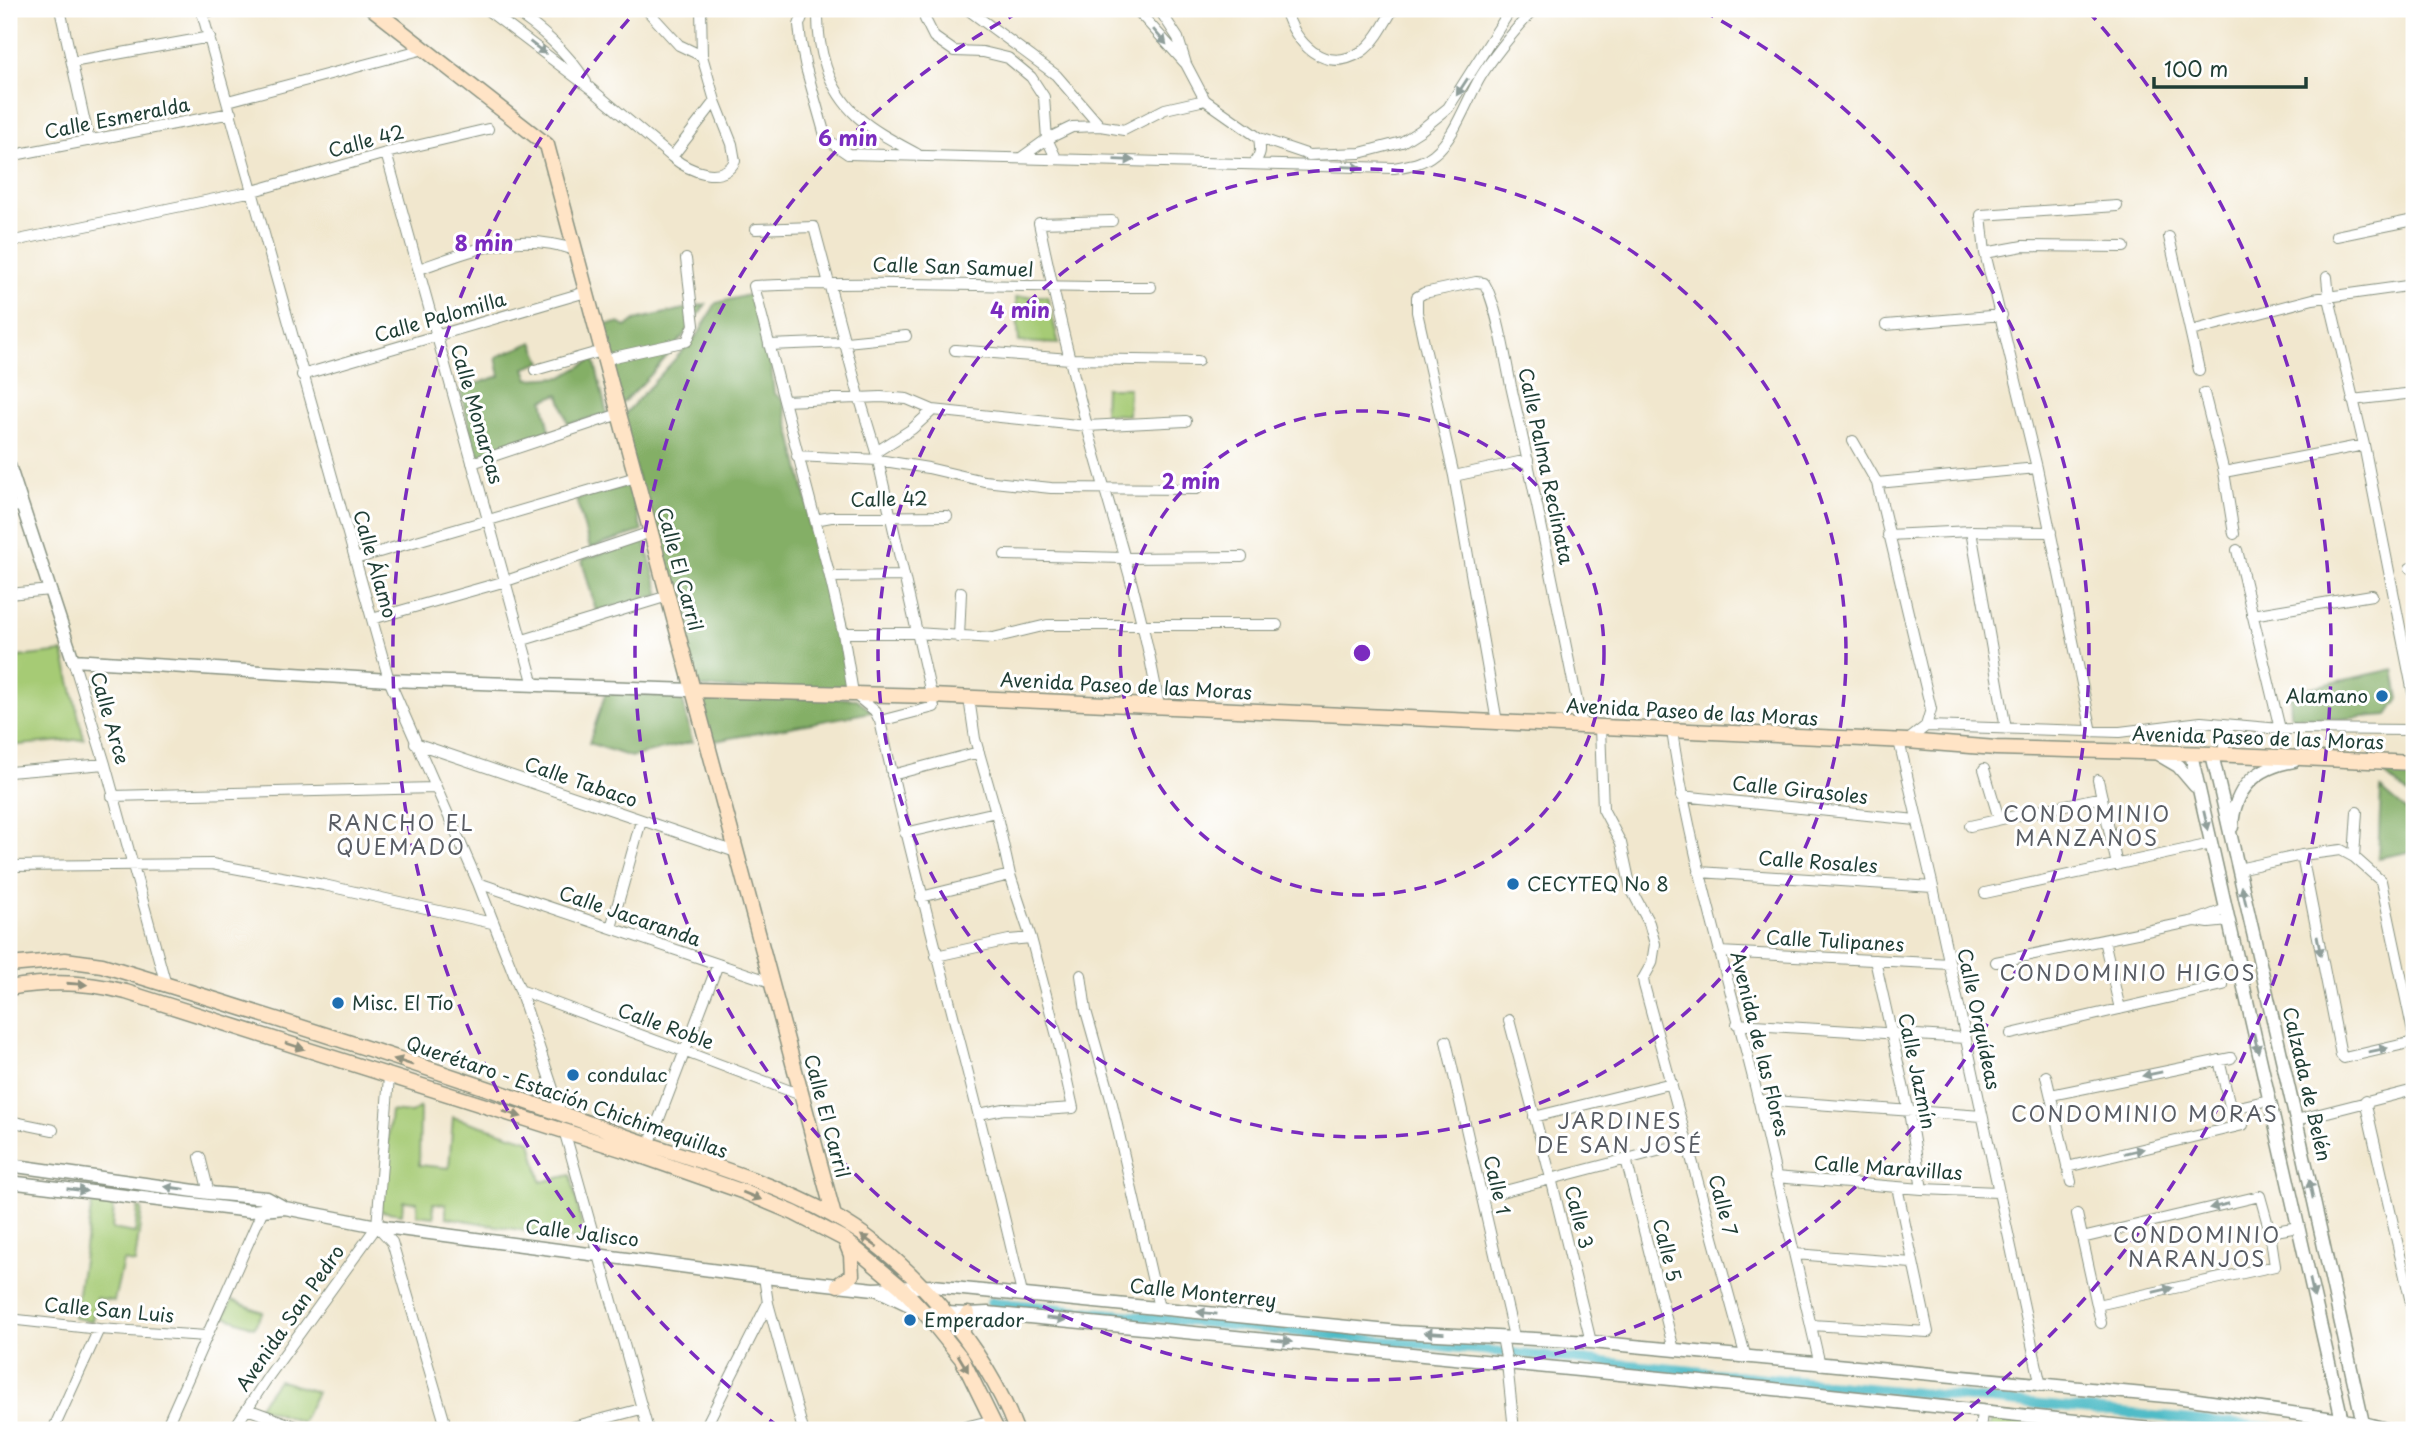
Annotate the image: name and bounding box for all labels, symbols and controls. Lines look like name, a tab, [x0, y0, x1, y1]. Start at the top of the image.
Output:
one-way arrow	[1152, 28, 1168, 46]
one-way arrow	[529, 41, 547, 55]
scale bar	[2154, 46, 2306, 90]
text: 100 m	[2164, 52, 2228, 84]
one-way arrow	[1455, 77, 1468, 97]
street label: Calle Esmeralda	[42, 89, 192, 145]
street label: Calle 42	[325, 116, 407, 164]
text: 6 min	[818, 121, 878, 153]
one-way arrow	[1113, 155, 1135, 166]
one-way arrow	[1341, 161, 1363, 172]
text: 8 min	[455, 226, 513, 258]
street label: Calle San Samuel	[872, 249, 1034, 283]
street label: Calle Palomilla	[371, 284, 509, 348]
text: 4 min	[990, 293, 1050, 325]
street label: Calle Monarcas	[445, 341, 511, 487]
street label: Calle Palma Reclinata	[1512, 365, 1582, 567]
text: 2 min	[1162, 464, 1220, 496]
street label: Calle 42	[850, 483, 928, 513]
street label: Calle El Carril	[651, 504, 711, 634]
street label: Calle Álamo	[347, 506, 405, 621]
centre of rings	[1350, 641, 1374, 665]
street label: Avenida Paseo de las Moras	[999, 664, 1253, 706]
street label: Calle Arce	[84, 668, 138, 767]
place label: Alamano	[2285, 681, 2368, 709]
marker: Alamano	[2374, 688, 2390, 704]
street label: Avenida Paseo de las Moras	[1565, 690, 1819, 732]
street label: Avenida Paseo de las Moras	[2132, 719, 2385, 755]
street label: Calle Tabaco	[521, 749, 642, 813]
street label: Calle Girasoles	[1731, 768, 1869, 810]
district label: CONDOMINIO MANZANOS	[2003, 797, 2171, 853]
district label: RANCHO EL QUEMADO	[327, 806, 475, 862]
one-way arrow	[2200, 810, 2211, 832]
street label: Calle Rosales	[1757, 843, 1879, 879]
place label: CECYTEQ No 8	[1527, 869, 1669, 897]
marker: CECYTEQ No 8	[1505, 876, 1521, 892]
street label: Calle Jacaranda	[556, 878, 705, 953]
one-way arrow	[2238, 885, 2249, 907]
street label: Calle Tulipanes	[1765, 922, 1905, 958]
one-way arrow	[2314, 935, 2325, 957]
street label: Calle Orquídeas	[1951, 946, 2009, 1092]
street label: Avenida de las Flores	[1724, 948, 1798, 1139]
district label: CONDOMINIO HIGOS	[1999, 956, 2257, 988]
one-way arrow	[66, 979, 88, 990]
place label: Misc. El Tío	[352, 988, 454, 1016]
marker: Misc. El Tío	[330, 995, 346, 1011]
street label: Calle Roble	[614, 995, 718, 1055]
street label: Calzada de Belén	[2277, 1004, 2339, 1164]
street label: Calle Jazmín	[1892, 1010, 1944, 1131]
street label: Querétaro - Estación Chichimequillas	[403, 1028, 732, 1164]
one-way arrow	[2251, 1032, 2262, 1054]
one-way arrow	[285, 1041, 306, 1052]
one-way arrow	[2367, 1045, 2389, 1056]
street label: Calle El Carril	[798, 1051, 858, 1181]
one-way arrow	[392, 1056, 413, 1067]
place label: condulac	[587, 1060, 668, 1088]
marker: condulac	[565, 1067, 581, 1083]
one-way arrow	[2141, 1069, 2163, 1080]
district label: CONDOMINIO MORAS	[2011, 1097, 2279, 1129]
district label: JARDINES DE SAN JOSÉ	[1537, 1104, 1703, 1160]
one-way arrow	[502, 1110, 523, 1120]
one-way arrow	[2123, 1146, 2145, 1157]
street label: Calle Maravillas	[1813, 1148, 1963, 1186]
street label: Calle 1	[1478, 1152, 1518, 1217]
street label: Calle 7	[1702, 1171, 1746, 1239]
one-way arrow	[2306, 1178, 2317, 1200]
one-way arrow	[163, 1182, 185, 1193]
street label: Calle 3	[1559, 1182, 1601, 1251]
one-way arrow	[66, 1184, 88, 1195]
one-way arrow	[741, 1190, 762, 1201]
one-way arrow	[2208, 1201, 2230, 1212]
street label: Calle Jalisco	[524, 1211, 641, 1253]
street label: Calle 5	[1647, 1215, 1689, 1284]
district label: CONDOMINIO NARANJOS	[2113, 1218, 2281, 1274]
one-way arrow	[860, 1234, 878, 1248]
street label: Avenida San Pedro	[228, 1239, 350, 1396]
street label: Calle Monterrey	[1128, 1270, 1278, 1314]
one-way arrow	[2307, 1277, 2318, 1299]
one-way arrow	[2152, 1285, 2174, 1296]
street label: Calle San Luis	[43, 1289, 175, 1329]
place label: Emperador	[924, 1305, 1024, 1333]
one-way arrow	[1196, 1307, 1218, 1318]
marker: Emperador	[902, 1312, 918, 1328]
one-way arrow	[1045, 1314, 1067, 1325]
one-way arrow	[1422, 1328, 1444, 1339]
one-way arrow	[1272, 1336, 1294, 1347]
one-way arrow	[957, 1353, 969, 1372]

